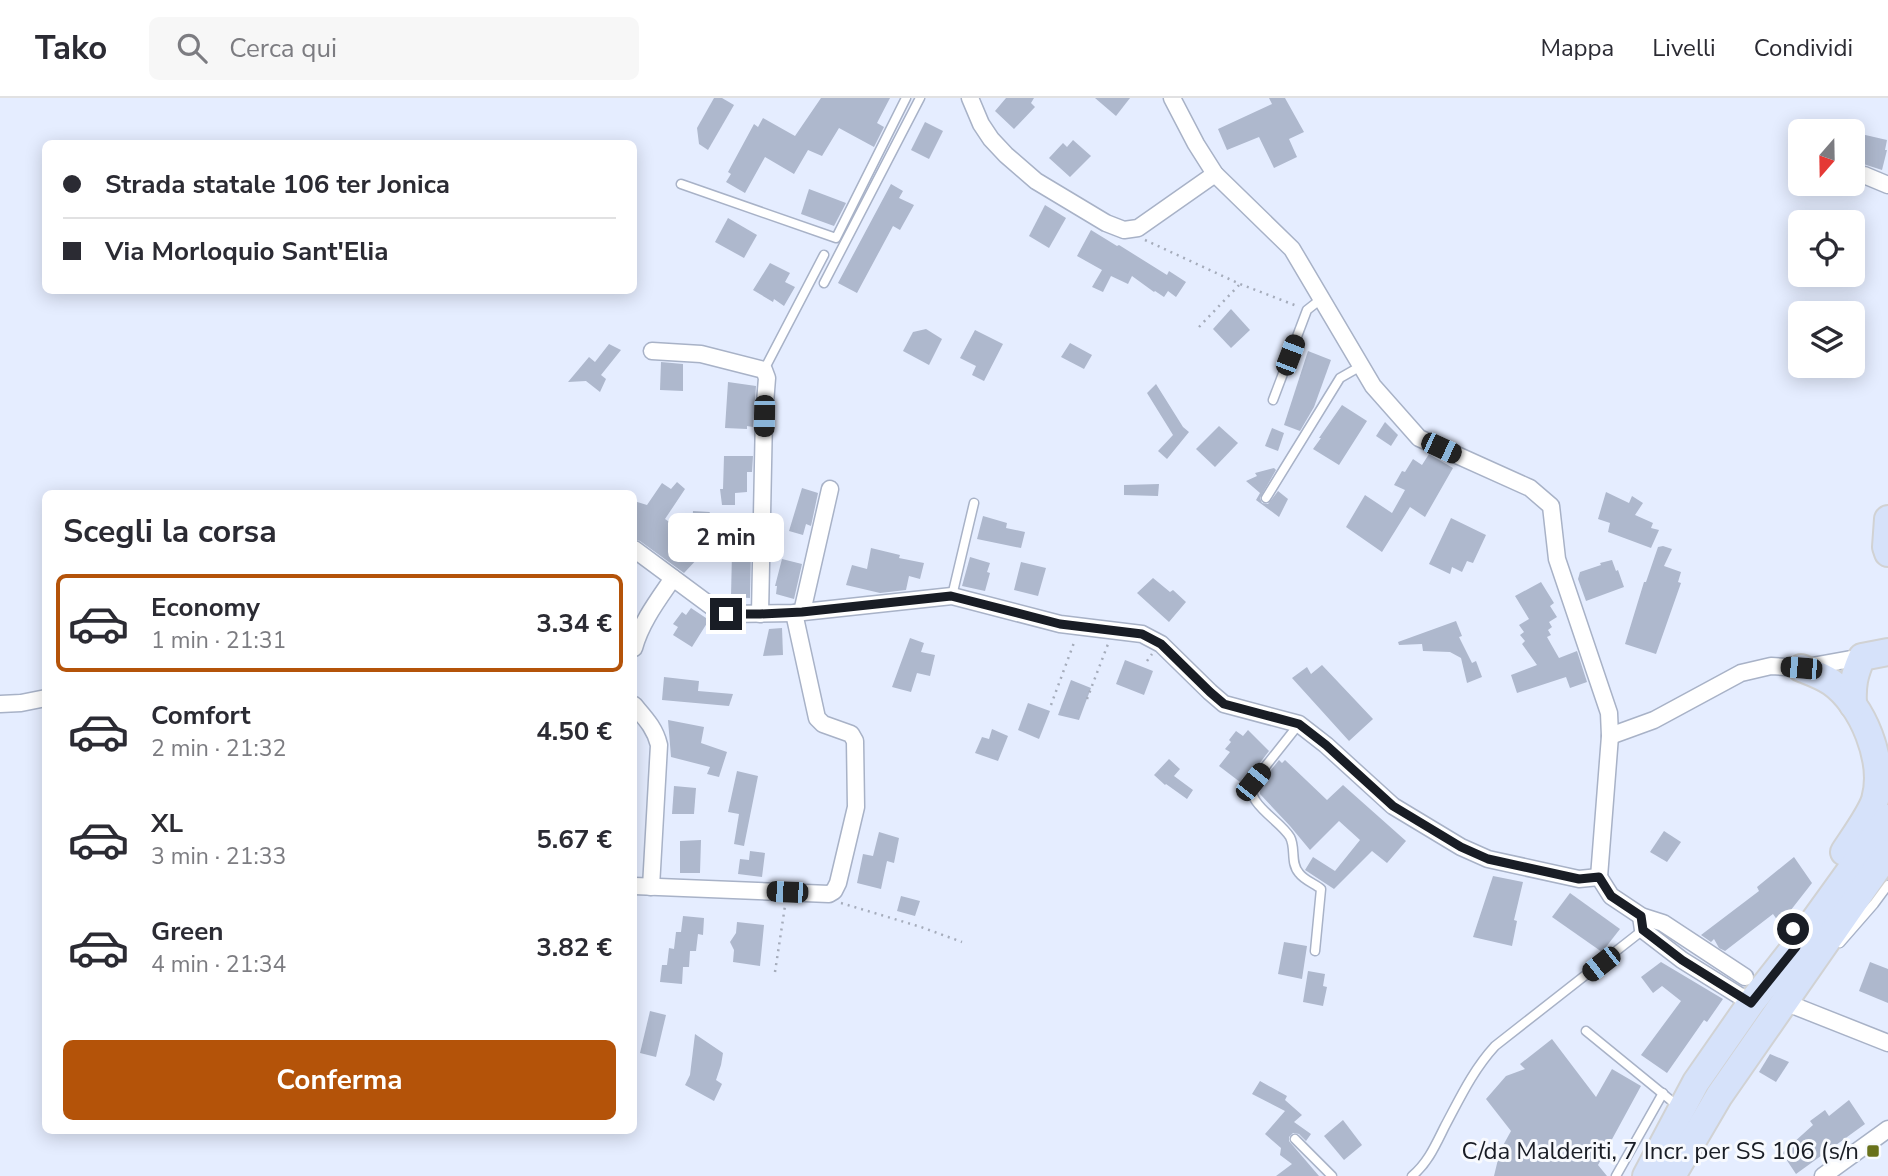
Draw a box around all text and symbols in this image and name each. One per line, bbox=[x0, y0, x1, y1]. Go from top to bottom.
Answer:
search box bbox=[149, 17, 639, 80]
text: Tako bbox=[35, 26, 107, 71]
icon: search bbox=[173, 29, 211, 67]
text: Cerca qui bbox=[229, 31, 337, 66]
text: Mappa bbox=[1540, 32, 1614, 64]
text: Livelli bbox=[1652, 32, 1716, 64]
text: Condividi bbox=[1754, 32, 1853, 64]
north arrow bbox=[1788, 119, 1866, 196]
map controls bbox=[1788, 119, 1865, 378]
text: Strada statale 106 ter Jonica bbox=[105, 167, 450, 202]
button: locate bbox=[1788, 210, 1865, 287]
text: Via Morloquio Sant'Elia bbox=[105, 234, 388, 269]
button: layers bbox=[1788, 301, 1865, 378]
car bbox=[1273, 332, 1308, 378]
car bbox=[754, 395, 775, 437]
car bbox=[1418, 430, 1465, 466]
text: Scegli la corsa bbox=[63, 510, 277, 553]
callout: 2 min bbox=[668, 512, 784, 561]
text: 2 min bbox=[696, 522, 756, 553]
text: Economy bbox=[151, 590, 260, 625]
icon: car bbox=[67, 592, 130, 655]
route end bbox=[710, 598, 742, 630]
text: 3.34 € bbox=[536, 606, 612, 641]
text: 1 min · 21:31 bbox=[151, 625, 286, 656]
car bbox=[1780, 656, 1823, 680]
text: Comfort bbox=[151, 698, 251, 733]
icon: car bbox=[67, 700, 130, 763]
text: 4.50 € bbox=[536, 714, 612, 749]
text: 2 min · 21:32 bbox=[151, 733, 286, 764]
car bbox=[1232, 759, 1275, 805]
text: XL bbox=[151, 806, 183, 841]
icon: car bbox=[67, 808, 130, 871]
text: 5.67 € bbox=[536, 822, 612, 857]
text: 3 min · 21:33 bbox=[151, 841, 286, 872]
car bbox=[766, 881, 809, 903]
route start bbox=[1777, 913, 1809, 945]
text: Green bbox=[151, 914, 224, 949]
icon: car bbox=[67, 916, 130, 979]
text: 3.82 € bbox=[536, 930, 612, 965]
car bbox=[1578, 943, 1625, 985]
text: 4 min · 21:34 bbox=[151, 949, 286, 980]
button: Conferma bbox=[63, 1040, 616, 1120]
place label: C/da Malderiti, 7 Incr. per SS 106 (s/n bbox=[1462, 1135, 1859, 1167]
marker: C/da Malderiti, 7 Incr. per SS 106 (s/n bbox=[1865, 1143, 1881, 1159]

